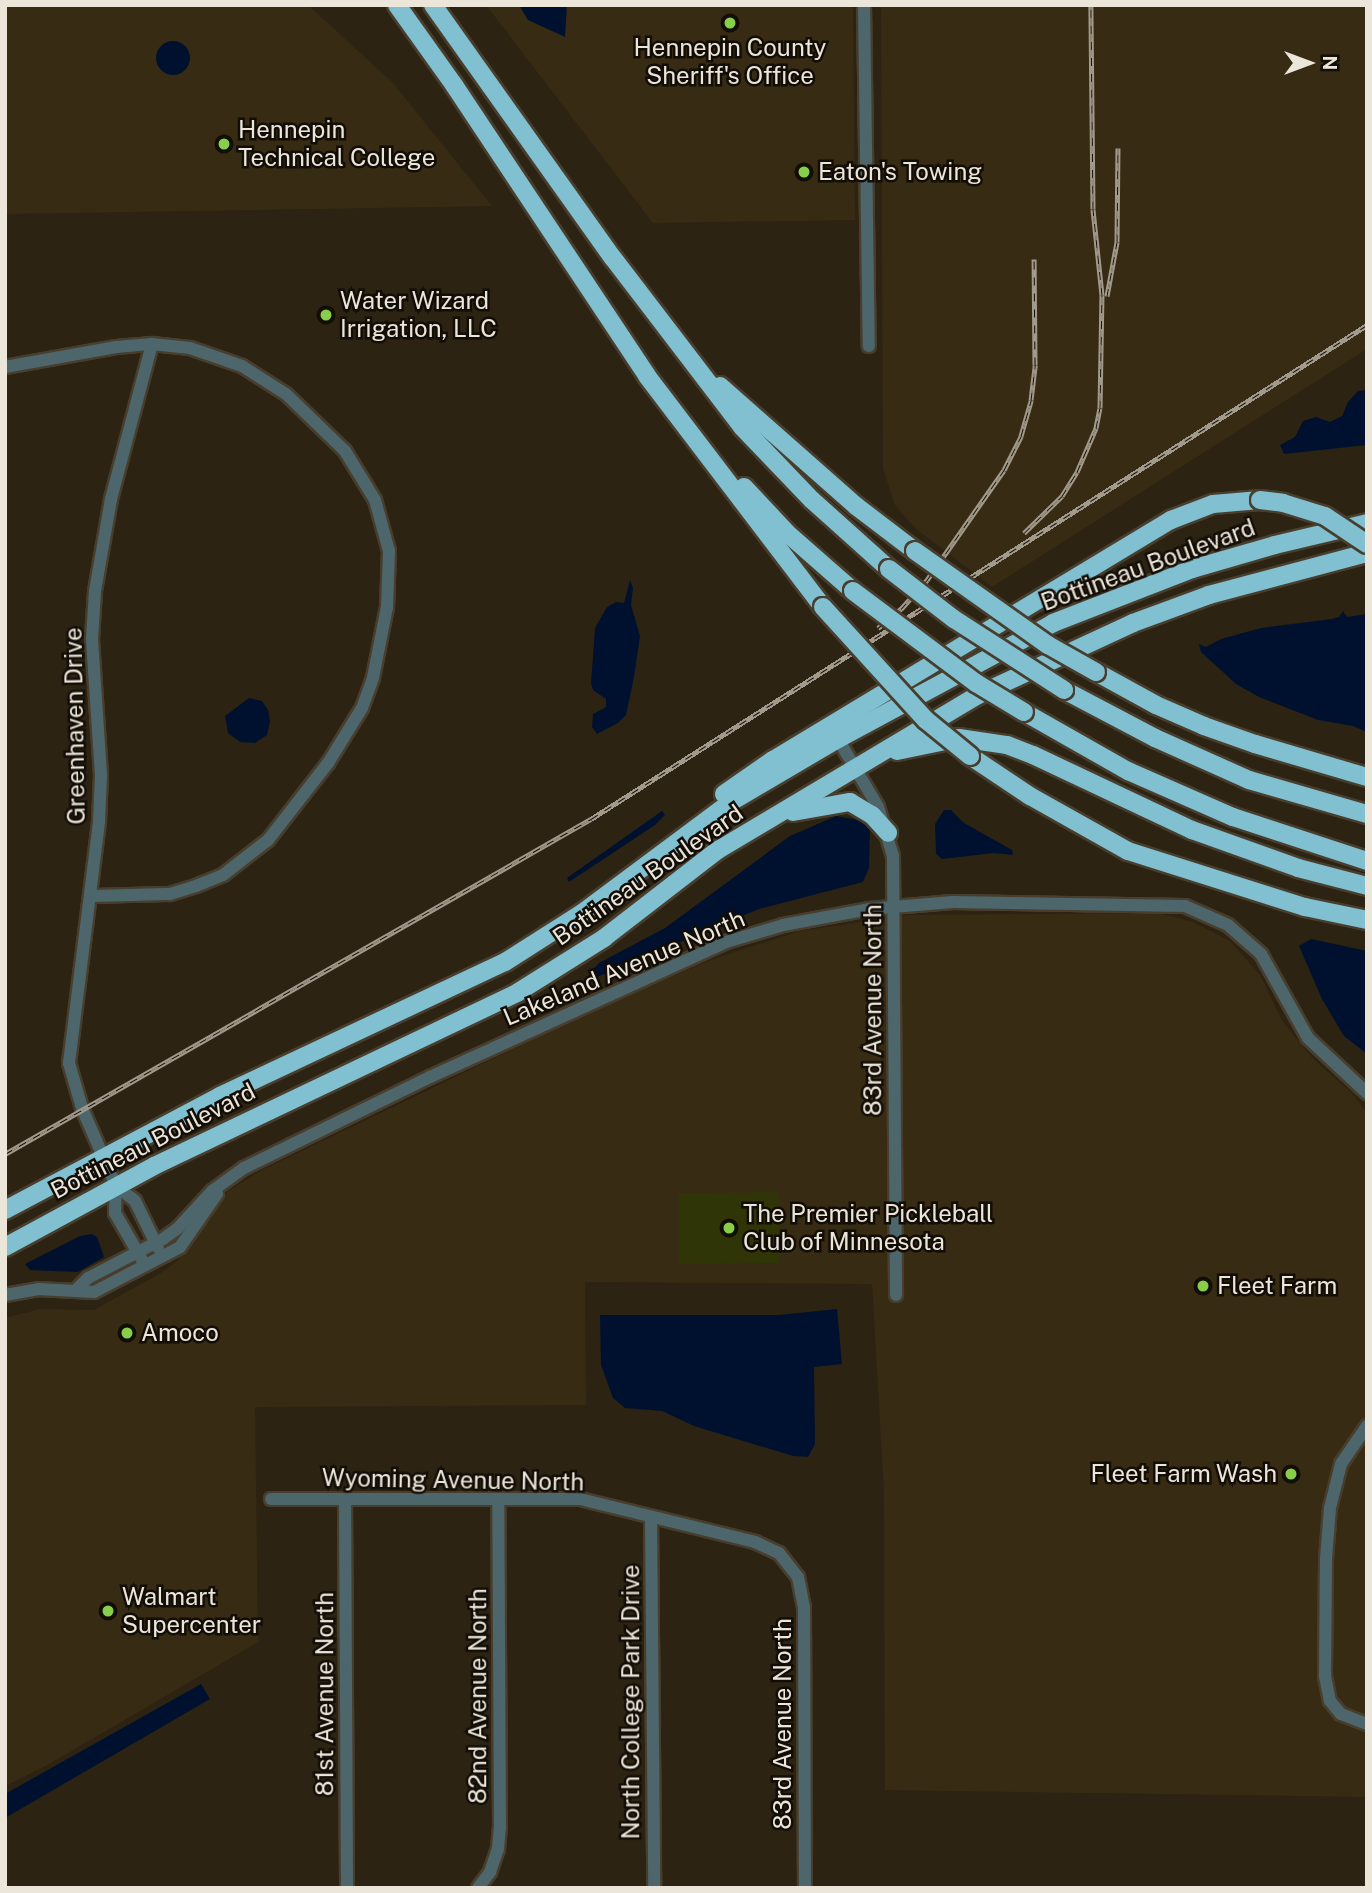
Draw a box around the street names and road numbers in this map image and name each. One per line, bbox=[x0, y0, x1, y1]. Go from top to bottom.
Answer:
street label: Bottineau Boulevard bbox=[1037, 513, 1259, 617]
street label: Greenhaven Drive bbox=[59, 627, 91, 825]
street label: Bottineau Boulevard bbox=[547, 799, 749, 951]
street label: Lakeland Avenue North bbox=[499, 904, 749, 1032]
street label: 83rd Avenue North bbox=[859, 904, 887, 1116]
street label: Bottineau Boulevard bbox=[46, 1077, 260, 1205]
street label: Wyoming Avenue North bbox=[322, 1463, 584, 1497]
street label: North College Park Drive bbox=[617, 1564, 645, 1840]
street label: 82nd Avenue North bbox=[464, 1588, 492, 1804]
street label: 81st Avenue North bbox=[311, 1592, 339, 1796]
street label: 83rd Avenue North bbox=[769, 1618, 797, 1830]

